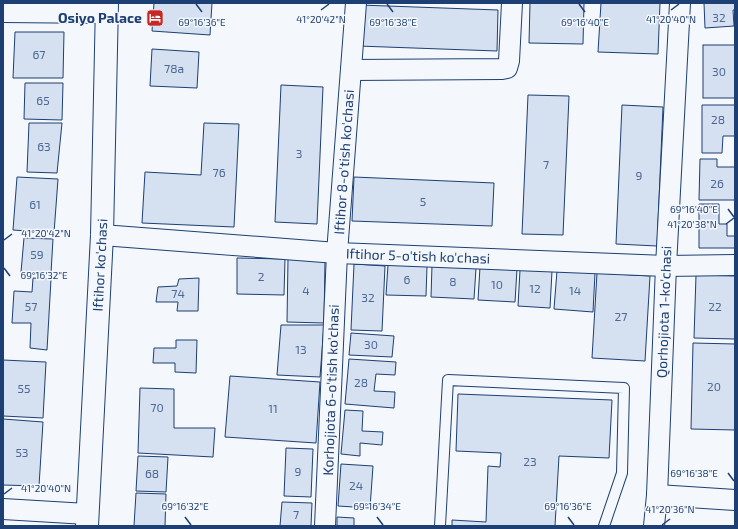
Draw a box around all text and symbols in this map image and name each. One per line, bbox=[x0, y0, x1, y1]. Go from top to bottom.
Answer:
hotel icon: Osiyo Palace bbox=[145, 8, 165, 28]
place label: Osiyo Palace bbox=[58, 9, 142, 26]
house number: 32 bbox=[712, 10, 726, 24]
text: 41°20'42"N bbox=[296, 13, 346, 25]
text: 41°20'40"N bbox=[646, 13, 696, 25]
text: 69°16'36"E bbox=[178, 16, 226, 28]
text: 69°16'38"E bbox=[369, 16, 417, 28]
text: 69°16'40"E bbox=[561, 16, 609, 28]
house number: 67 bbox=[32, 47, 46, 61]
house number: 78a bbox=[164, 61, 184, 75]
house number: 30 bbox=[712, 64, 726, 78]
street label: Iftihor 8-o'tish ko'chasi bbox=[330, 89, 357, 235]
house number: 65 bbox=[36, 93, 50, 107]
house number: 28 bbox=[711, 112, 725, 126]
house number: 63 bbox=[37, 139, 51, 153]
house number: 3 bbox=[296, 146, 302, 160]
house number: 7 bbox=[543, 157, 549, 171]
house number: 76 bbox=[212, 165, 226, 179]
house number: 9 bbox=[636, 168, 643, 182]
house number: 26 bbox=[710, 176, 724, 190]
house number: 5 bbox=[420, 194, 426, 208]
house number: 61 bbox=[29, 197, 41, 211]
text: 69°16'40"E bbox=[670, 203, 718, 215]
street label: Iftihor ko'chasi bbox=[89, 218, 110, 312]
text: 41°20'38"N bbox=[667, 218, 717, 230]
text: 41°20'42"N bbox=[21, 227, 71, 239]
street label: Iftihor 5-o'tish ko'chasi bbox=[346, 244, 490, 267]
street label: Qorhojiota 1-ko'chasi bbox=[653, 245, 674, 378]
house number: 59 bbox=[30, 247, 44, 261]
text: 69°16'32"E bbox=[20, 269, 68, 281]
house number: 2 bbox=[258, 269, 265, 283]
house number: 6 bbox=[404, 272, 411, 286]
house number: 8 bbox=[449, 274, 457, 288]
house number: 10 bbox=[491, 277, 503, 291]
house number: 12 bbox=[529, 281, 541, 295]
house number: 4 bbox=[302, 283, 310, 297]
house number: 14 bbox=[569, 283, 581, 297]
house number: 74 bbox=[171, 286, 185, 300]
house number: 32 bbox=[361, 290, 375, 304]
house number: 57 bbox=[25, 299, 37, 313]
house number: 22 bbox=[708, 299, 722, 313]
street label: Korhojiota 6-o'tish ko'chasi bbox=[319, 304, 342, 476]
house number: 27 bbox=[615, 309, 627, 323]
house number: 30 bbox=[364, 337, 378, 351]
house number: 13 bbox=[295, 342, 307, 356]
house number: 28 bbox=[354, 375, 368, 389]
house number: 20 bbox=[707, 379, 721, 393]
house number: 55 bbox=[18, 381, 30, 395]
house number: 70 bbox=[150, 400, 164, 414]
house number: 11 bbox=[268, 401, 278, 415]
house number: 53 bbox=[15, 445, 29, 459]
house number: 23 bbox=[523, 454, 537, 468]
house number: 9 bbox=[295, 464, 302, 478]
house number: 68 bbox=[145, 466, 159, 480]
text: 69°16'38"E bbox=[670, 467, 718, 479]
house number: 24 bbox=[349, 478, 363, 492]
text: 41°20'40"N bbox=[21, 482, 71, 494]
text: 69°16'32"E bbox=[161, 500, 209, 512]
text: 69°16'34"E bbox=[353, 500, 401, 512]
text: 69°16'36"E bbox=[544, 500, 592, 512]
text: 41°20'36"N bbox=[645, 503, 695, 515]
house number: 7 bbox=[293, 507, 299, 521]

